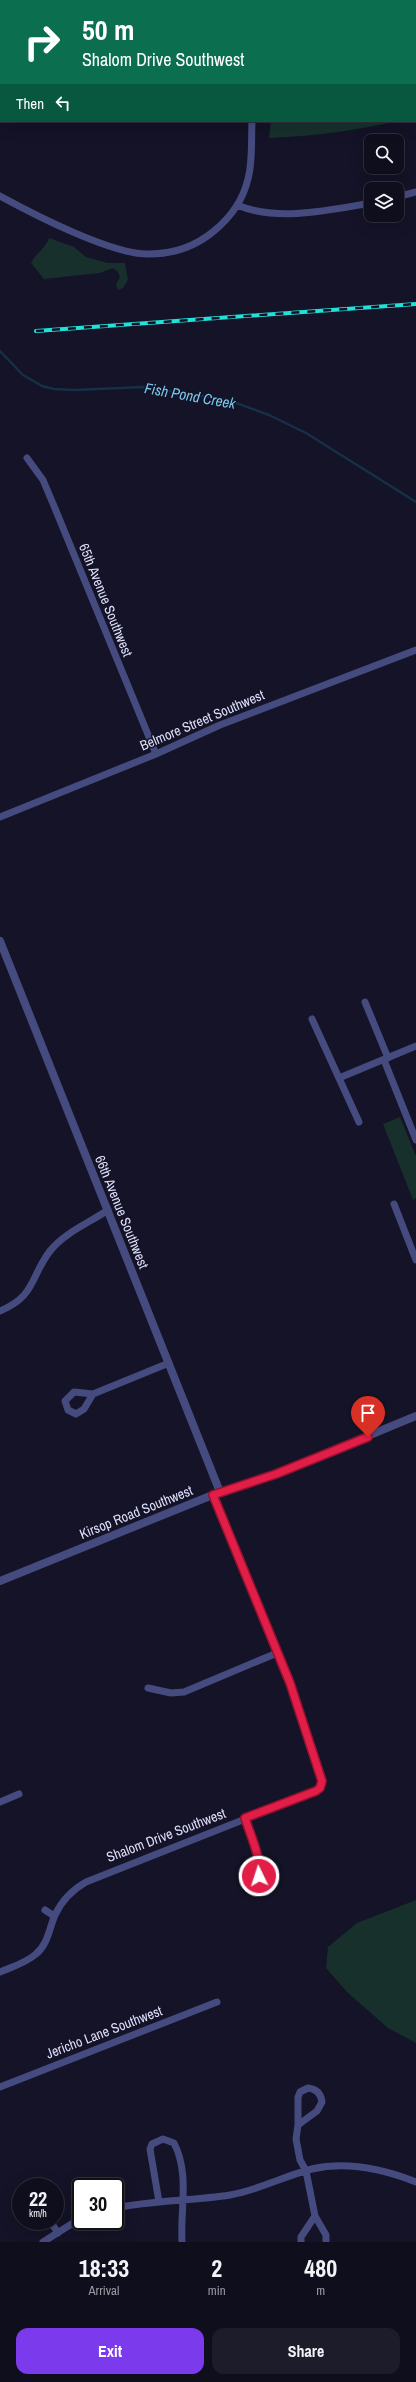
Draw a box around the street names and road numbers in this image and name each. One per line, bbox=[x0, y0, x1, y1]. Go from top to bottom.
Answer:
street label: 65th Avenue Southwest bbox=[75, 541, 137, 659]
street label: Belmore Street Southwest bbox=[137, 686, 267, 754]
street label: 66th Avenue Southwest bbox=[91, 1153, 153, 1271]
street label: Kirsop Road Southwest bbox=[77, 1481, 195, 1543]
street label: Shalom Drive Southwest bbox=[104, 1804, 228, 1866]
street label: Jericho Lane Southwest bbox=[43, 2002, 165, 2062]

